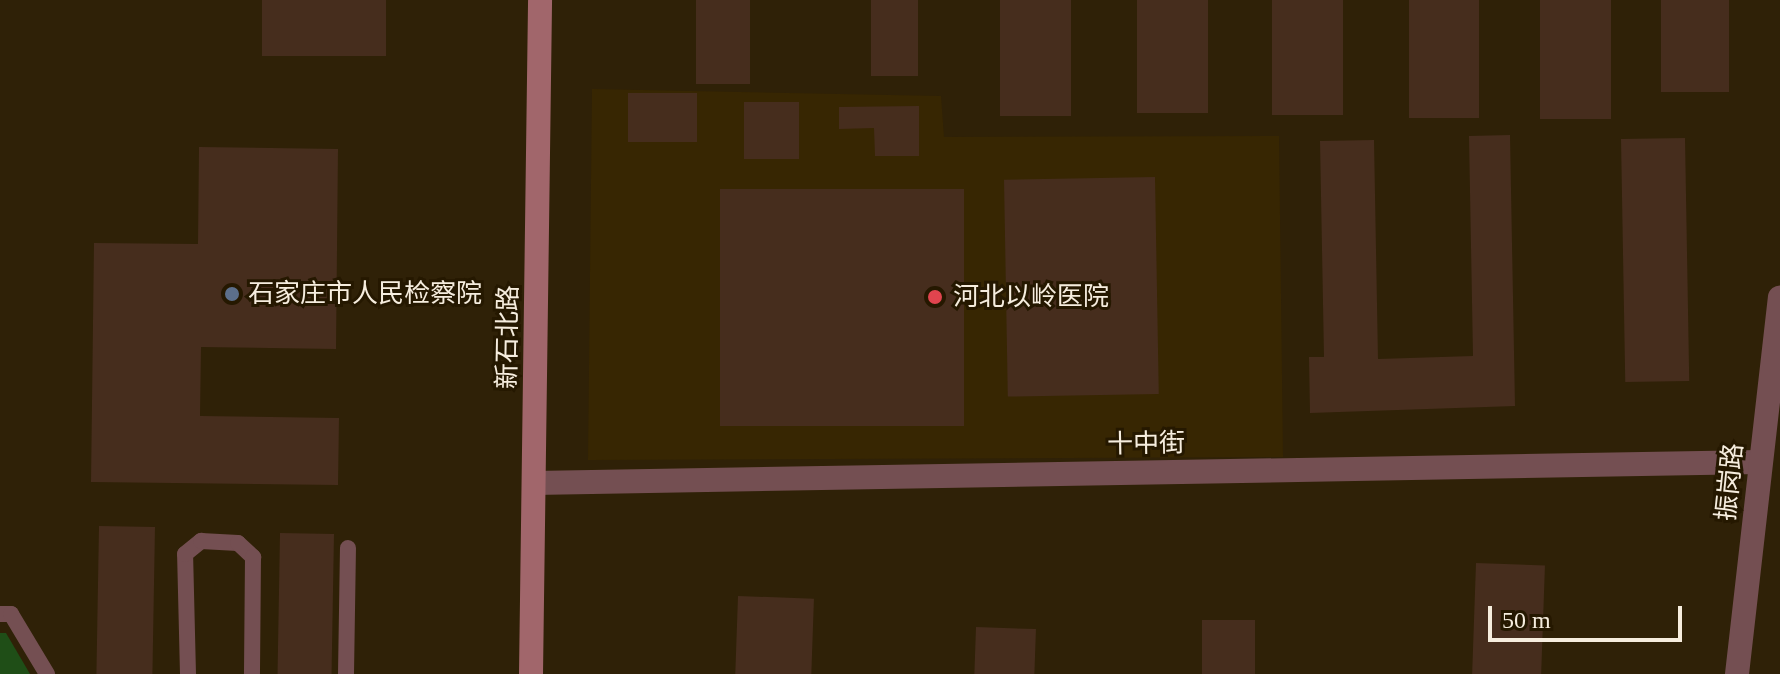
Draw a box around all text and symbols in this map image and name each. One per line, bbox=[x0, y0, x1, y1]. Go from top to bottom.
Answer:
place label: 石家庄市人民检察院 bbox=[248, 278, 482, 310]
place label: 河北以岭医院 bbox=[953, 281, 1109, 313]
marker: 石家庄市人民检察院 bbox=[223, 285, 241, 303]
street label: 新石北路 bbox=[491, 285, 525, 389]
marker: 河北以岭医院 bbox=[924, 286, 946, 308]
street label: 十中街 bbox=[1107, 428, 1185, 460]
street label: 振岗路 bbox=[1710, 442, 1750, 522]
scale bar bbox=[1492, 590, 1686, 640]
text: 50 m bbox=[1502, 607, 1551, 633]

